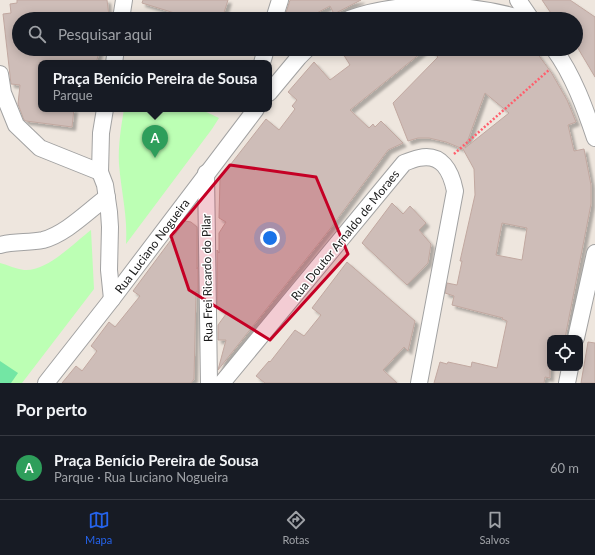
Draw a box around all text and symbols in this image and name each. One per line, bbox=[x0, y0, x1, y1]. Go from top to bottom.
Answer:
search box bbox=[12, 12, 583, 56]
icon: search bbox=[26, 23, 48, 45]
text: Pesquisar aqui bbox=[58, 25, 152, 43]
popup bbox=[38, 60, 272, 112]
text: Praça Benício Pereira de Sousa bbox=[53, 69, 257, 87]
text: Parque bbox=[53, 87, 93, 103]
pin: A bbox=[142, 125, 168, 158]
street label: Rua Doutor Arnaldo de Moraes bbox=[288, 167, 402, 303]
street label: Rua Luciano Nogueira bbox=[111, 196, 193, 296]
street label: Rua Frei Ricardo do Pilar bbox=[198, 213, 216, 342]
your location bbox=[260, 228, 280, 248]
map controls bbox=[547, 335, 583, 371]
button: locate bbox=[547, 335, 583, 371]
text: Por perto bbox=[16, 399, 87, 420]
text: Praça Benício Pereira de Sousa bbox=[54, 451, 259, 469]
text: A bbox=[24, 460, 34, 476]
text: 60 m bbox=[550, 460, 579, 476]
text: Parque · Rua Luciano Nogueira bbox=[54, 469, 228, 485]
tab: Mapa bbox=[85, 509, 112, 546]
tab: Rotas bbox=[282, 509, 309, 546]
tab: Salvos bbox=[479, 509, 510, 546]

